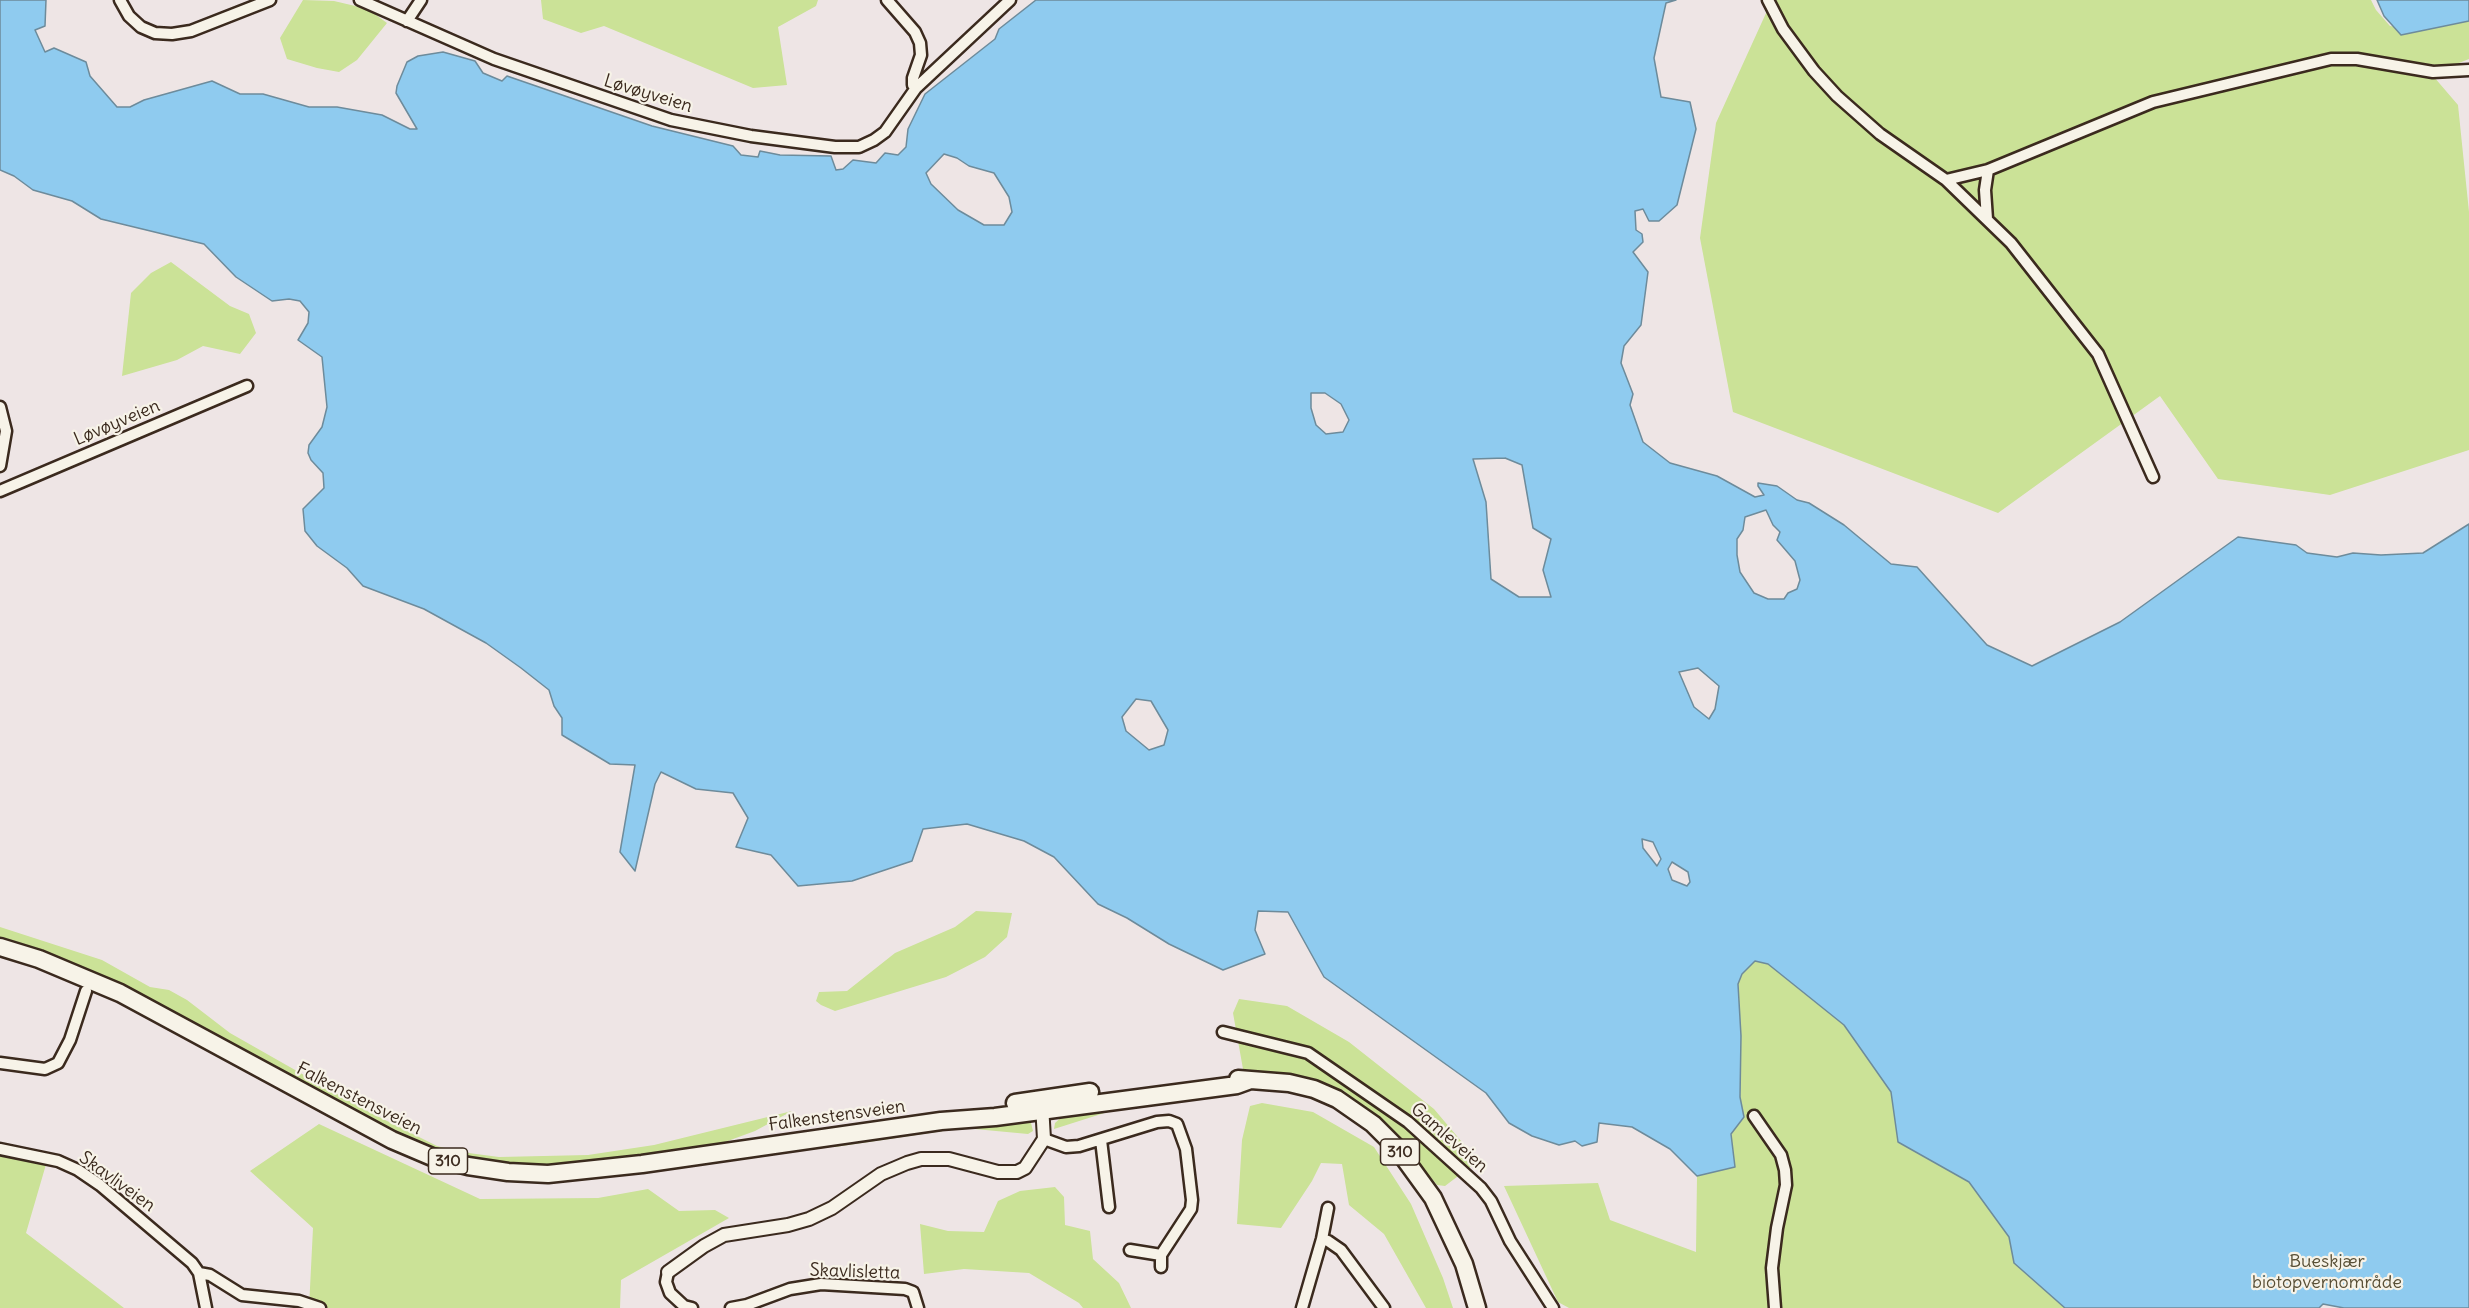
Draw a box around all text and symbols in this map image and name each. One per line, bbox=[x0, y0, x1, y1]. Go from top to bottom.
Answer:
street label: Løvøyveien bbox=[601, 70, 695, 118]
street label: Løvøyveien bbox=[71, 395, 163, 451]
street label: Falkenstensveien bbox=[293, 1058, 425, 1140]
street label: Falkenstensveien bbox=[767, 1096, 907, 1136]
street label: Gamleveien bbox=[1406, 1099, 1492, 1177]
road number: 310 bbox=[1380, 1139, 1420, 1165]
street label: Skavliveien bbox=[75, 1147, 159, 1217]
road number: 310 bbox=[428, 1148, 468, 1174]
park label: Bueskjær biotopvernområde bbox=[2252, 1251, 2402, 1294]
street label: Skavlisletta bbox=[809, 1260, 901, 1284]

